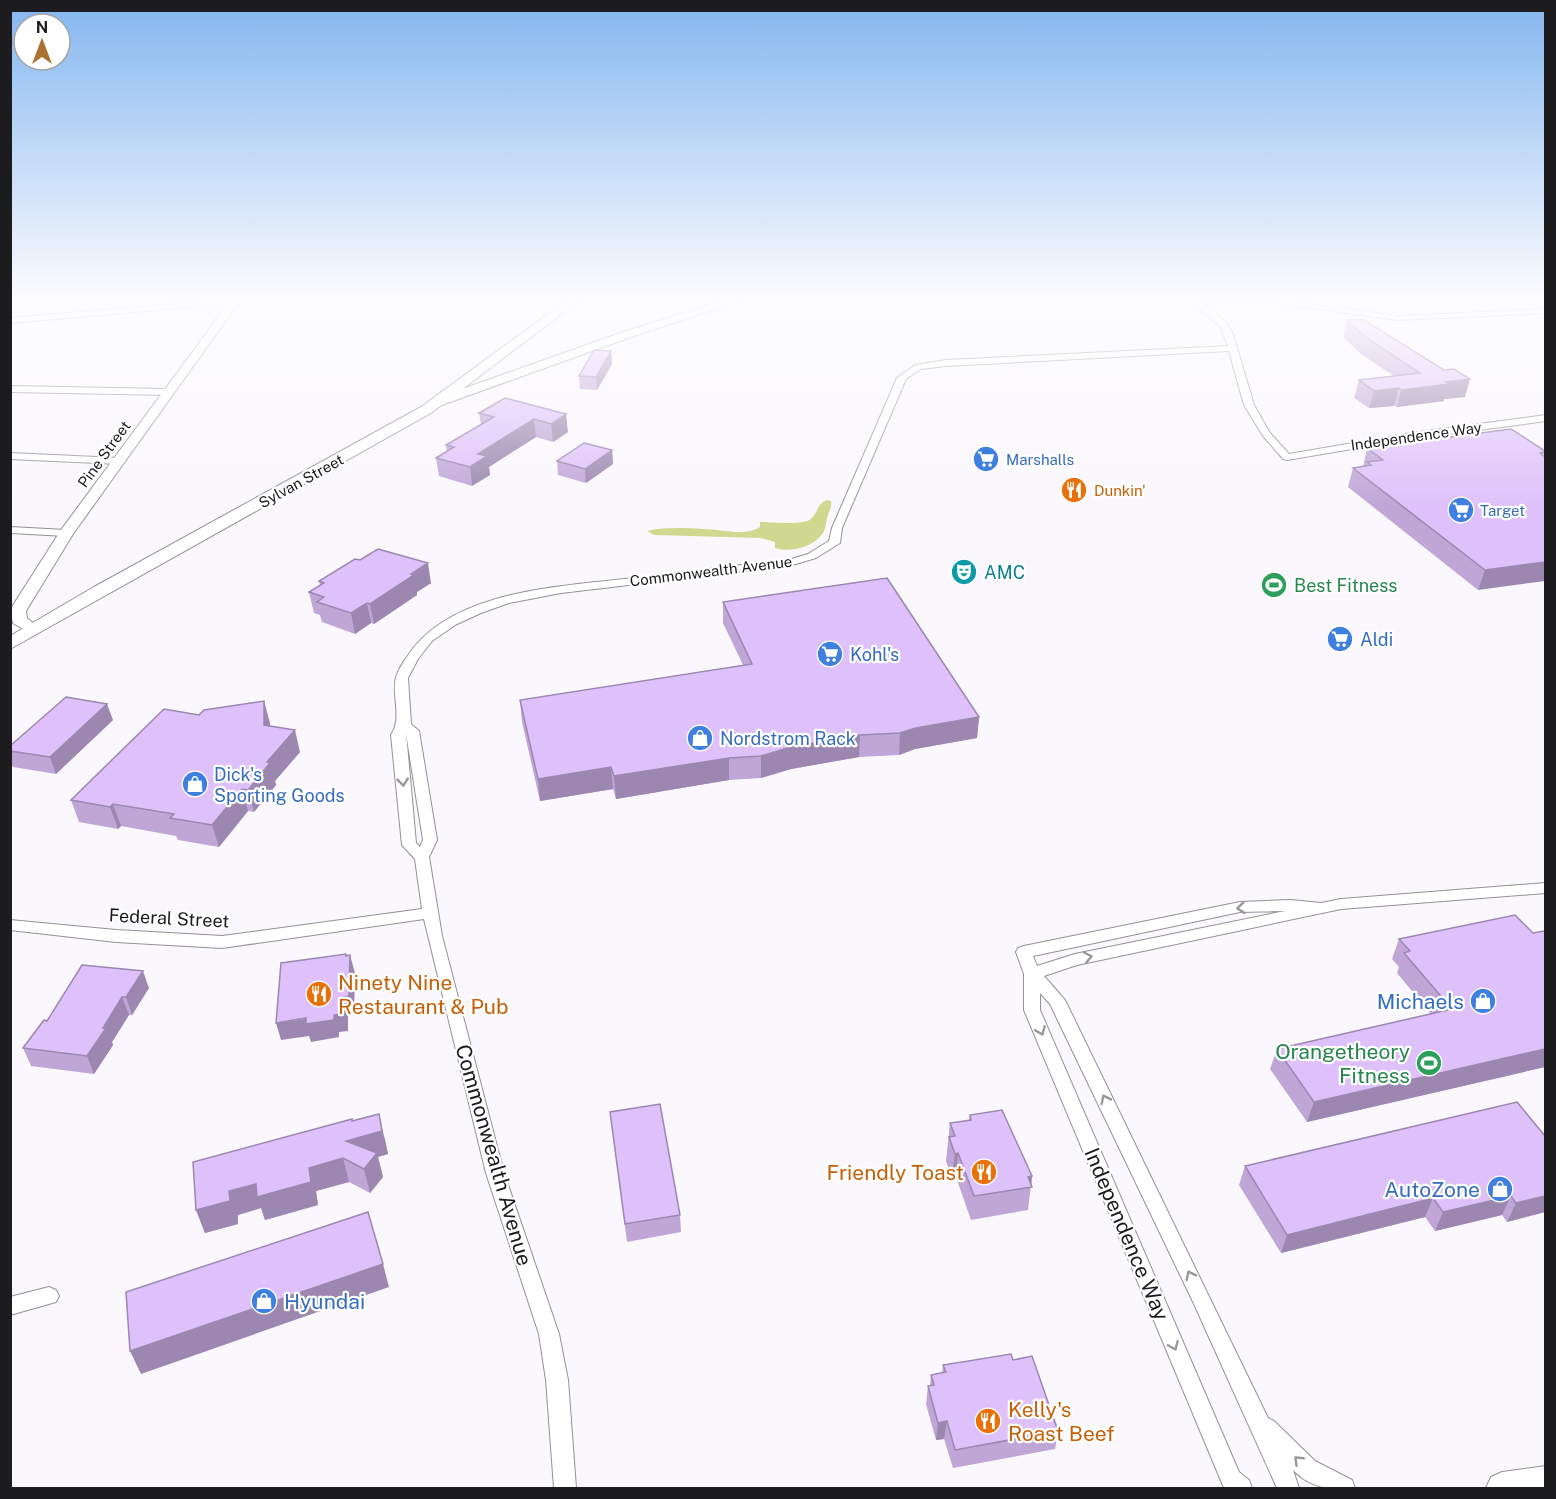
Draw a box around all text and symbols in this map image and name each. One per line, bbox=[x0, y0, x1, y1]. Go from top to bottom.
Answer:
north arrow bbox=[12, 12, 72, 72]
text: N bbox=[36, 18, 48, 37]
street label: Pine Street bbox=[74, 417, 134, 490]
street label: Independence Way bbox=[1349, 418, 1483, 454]
supermarket icon: Marshalls bbox=[971, 444, 1001, 474]
street label: Sylvan Street bbox=[256, 451, 346, 511]
place label: Marshalls bbox=[1006, 451, 1074, 468]
restaurant icon: Dunkin' bbox=[1059, 475, 1089, 505]
place label: Dunkin' bbox=[1094, 482, 1146, 499]
supermarket icon: Target bbox=[1446, 495, 1476, 525]
place label: Target bbox=[1480, 502, 1525, 519]
street label: Commonwealth Avenue bbox=[629, 553, 793, 589]
theatre icon: AMC bbox=[949, 557, 979, 587]
place label: AMC bbox=[984, 562, 1025, 583]
sports icon: Best Fitness bbox=[1259, 570, 1289, 600]
place label: Best Fitness bbox=[1294, 575, 1397, 596]
supermarket icon: Aldi bbox=[1325, 624, 1355, 654]
place label: Aldi bbox=[1360, 629, 1393, 650]
supermarket icon: Kohl's bbox=[815, 639, 845, 669]
place label: Kohl's bbox=[850, 644, 899, 665]
shop icon: Nordstrom Rack bbox=[685, 723, 715, 753]
place label: Nordstrom Rack bbox=[720, 728, 856, 749]
place label: Dick's Sporting Goods bbox=[214, 764, 345, 806]
shop icon: Dick's Sporting Goods bbox=[180, 769, 210, 799]
one-way arrow bbox=[396, 777, 408, 786]
one-way arrow bbox=[1237, 901, 1246, 914]
street label: Federal Street bbox=[108, 904, 230, 932]
one-way arrow bbox=[1082, 952, 1092, 965]
place label: Ninety Nine Restaurant & Pub bbox=[338, 970, 509, 1019]
restaurant icon: Ninety Nine Restaurant & Pub bbox=[304, 979, 334, 1009]
shop icon: Michaels bbox=[1468, 986, 1498, 1016]
place label: Michaels bbox=[1377, 989, 1464, 1014]
one-way arrow bbox=[1034, 1024, 1046, 1035]
place label: Orangetheory Fitness bbox=[1275, 1039, 1410, 1088]
street label: Commonwealth Avenue bbox=[450, 1042, 538, 1268]
sports icon: Orangetheory Fitness bbox=[1414, 1048, 1444, 1078]
one-way arrow bbox=[1100, 1095, 1112, 1106]
street label: Independence Way bbox=[1079, 1144, 1175, 1324]
restaurant icon: Friendly Toast bbox=[969, 1157, 999, 1187]
place label: Friendly Toast bbox=[826, 1160, 964, 1185]
shop icon: AutoZone bbox=[1485, 1174, 1515, 1204]
place label: AutoZone bbox=[1384, 1177, 1480, 1202]
one-way arrow bbox=[1186, 1270, 1198, 1281]
shop icon: Hyundai bbox=[249, 1286, 279, 1316]
place label: Hyundai bbox=[284, 1289, 365, 1314]
one-way arrow bbox=[1167, 1339, 1179, 1350]
place label: Kelly's Roast Beef bbox=[1008, 1397, 1115, 1446]
restaurant icon: Kelly's Roast Beef bbox=[973, 1406, 1003, 1436]
one-way arrow bbox=[1295, 1457, 1306, 1468]

